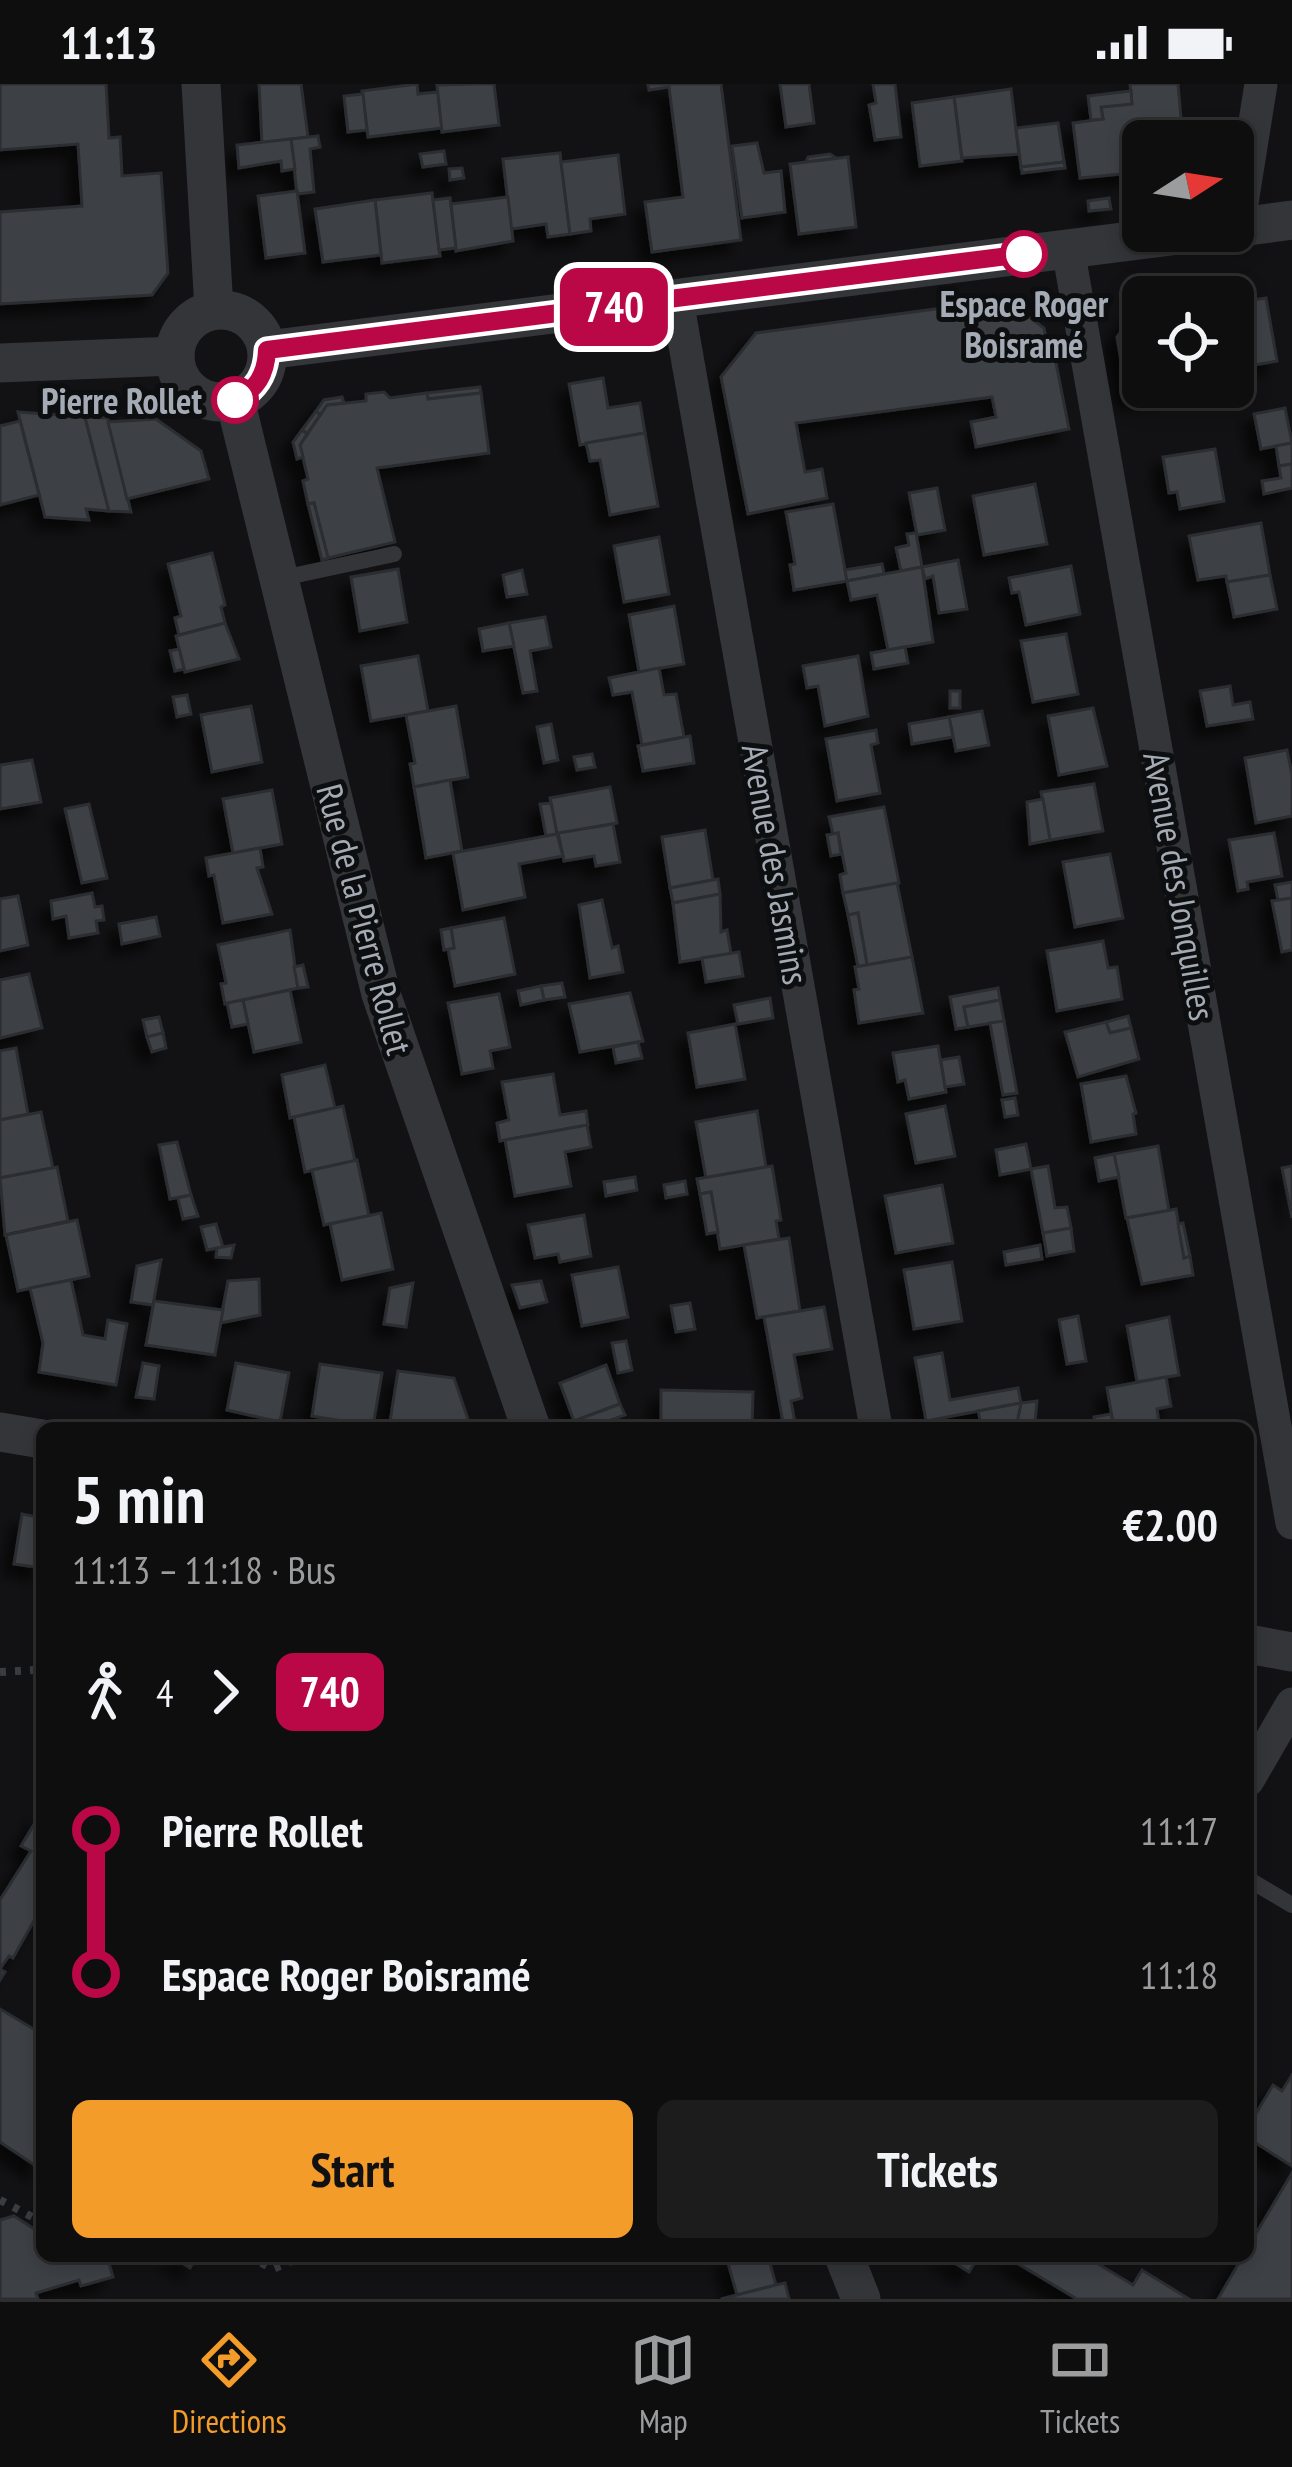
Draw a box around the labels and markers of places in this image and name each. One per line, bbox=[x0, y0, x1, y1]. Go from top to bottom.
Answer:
marker: Espace Roger Boisramé bbox=[1002, 232, 1046, 276]
place label: Espace Roger Boisramé bbox=[940, 280, 1109, 368]
place label: Pierre Rollet bbox=[41, 377, 203, 424]
marker: Pierre Rollet bbox=[213, 378, 257, 422]

